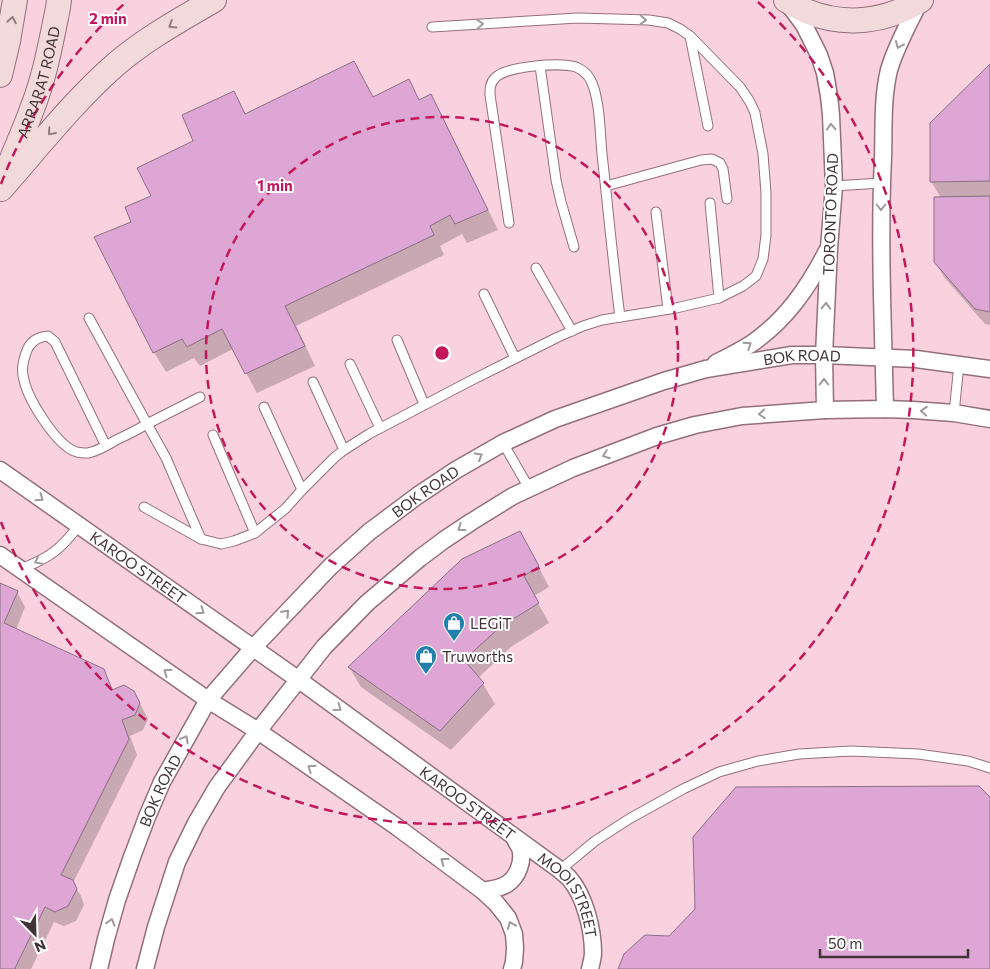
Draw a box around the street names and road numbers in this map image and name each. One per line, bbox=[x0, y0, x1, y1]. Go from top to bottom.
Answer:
street label: ARRARAT ROAD bbox=[13, 25, 63, 140]
street label: TORONTO ROAD bbox=[819, 153, 841, 275]
street label: BOK ROAD bbox=[762, 346, 841, 369]
street label: BOK ROAD bbox=[388, 462, 462, 521]
street label: KAROO STREET bbox=[87, 527, 190, 607]
street label: BOK ROAD bbox=[135, 751, 185, 829]
street label: KAROO STREET bbox=[417, 762, 519, 844]
street label: MOOI STREET bbox=[535, 848, 601, 939]

